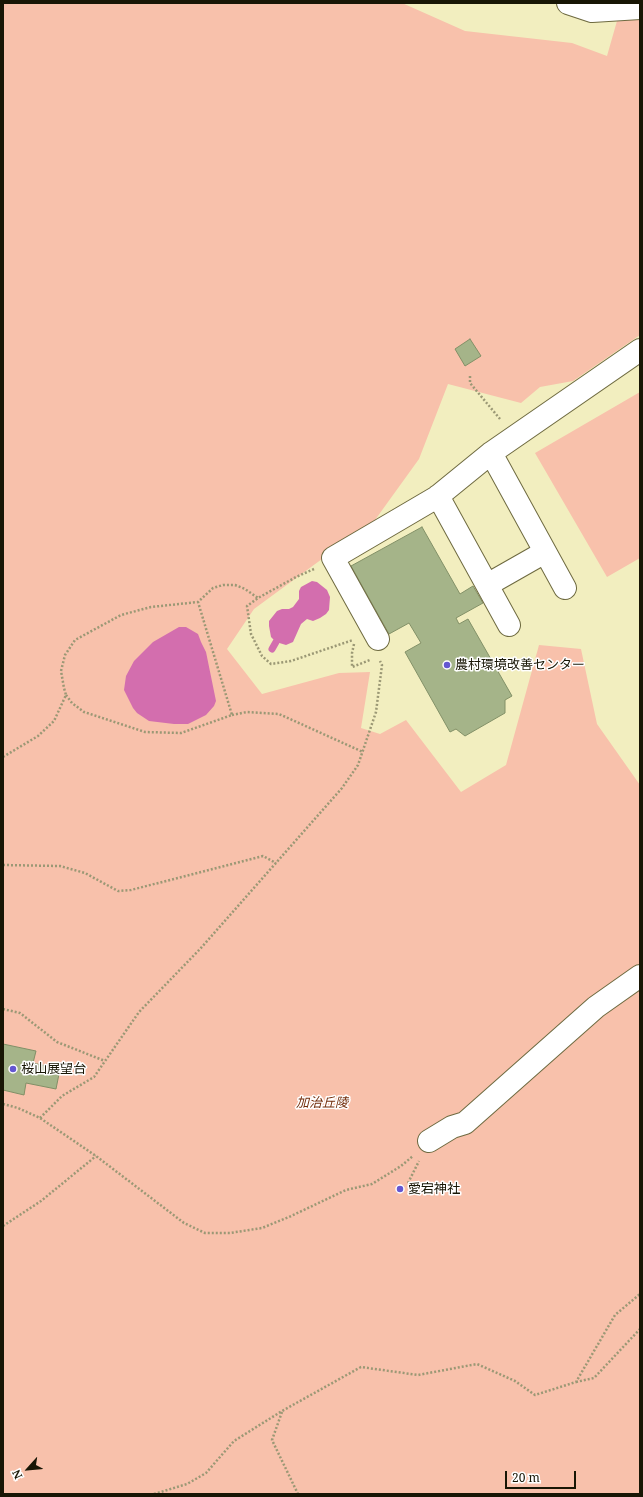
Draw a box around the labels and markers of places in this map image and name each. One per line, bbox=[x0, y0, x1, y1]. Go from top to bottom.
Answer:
place label: 農村環境改善センター bbox=[455, 657, 585, 673]
marker: 農村環境改善センター bbox=[442, 660, 452, 670]
place label: 桜山展望台 bbox=[21, 1061, 86, 1077]
marker: 桜山展望台 bbox=[8, 1064, 18, 1074]
place label: 愛宕神社 bbox=[408, 1181, 460, 1197]
marker: 愛宕神社 bbox=[395, 1184, 405, 1194]

